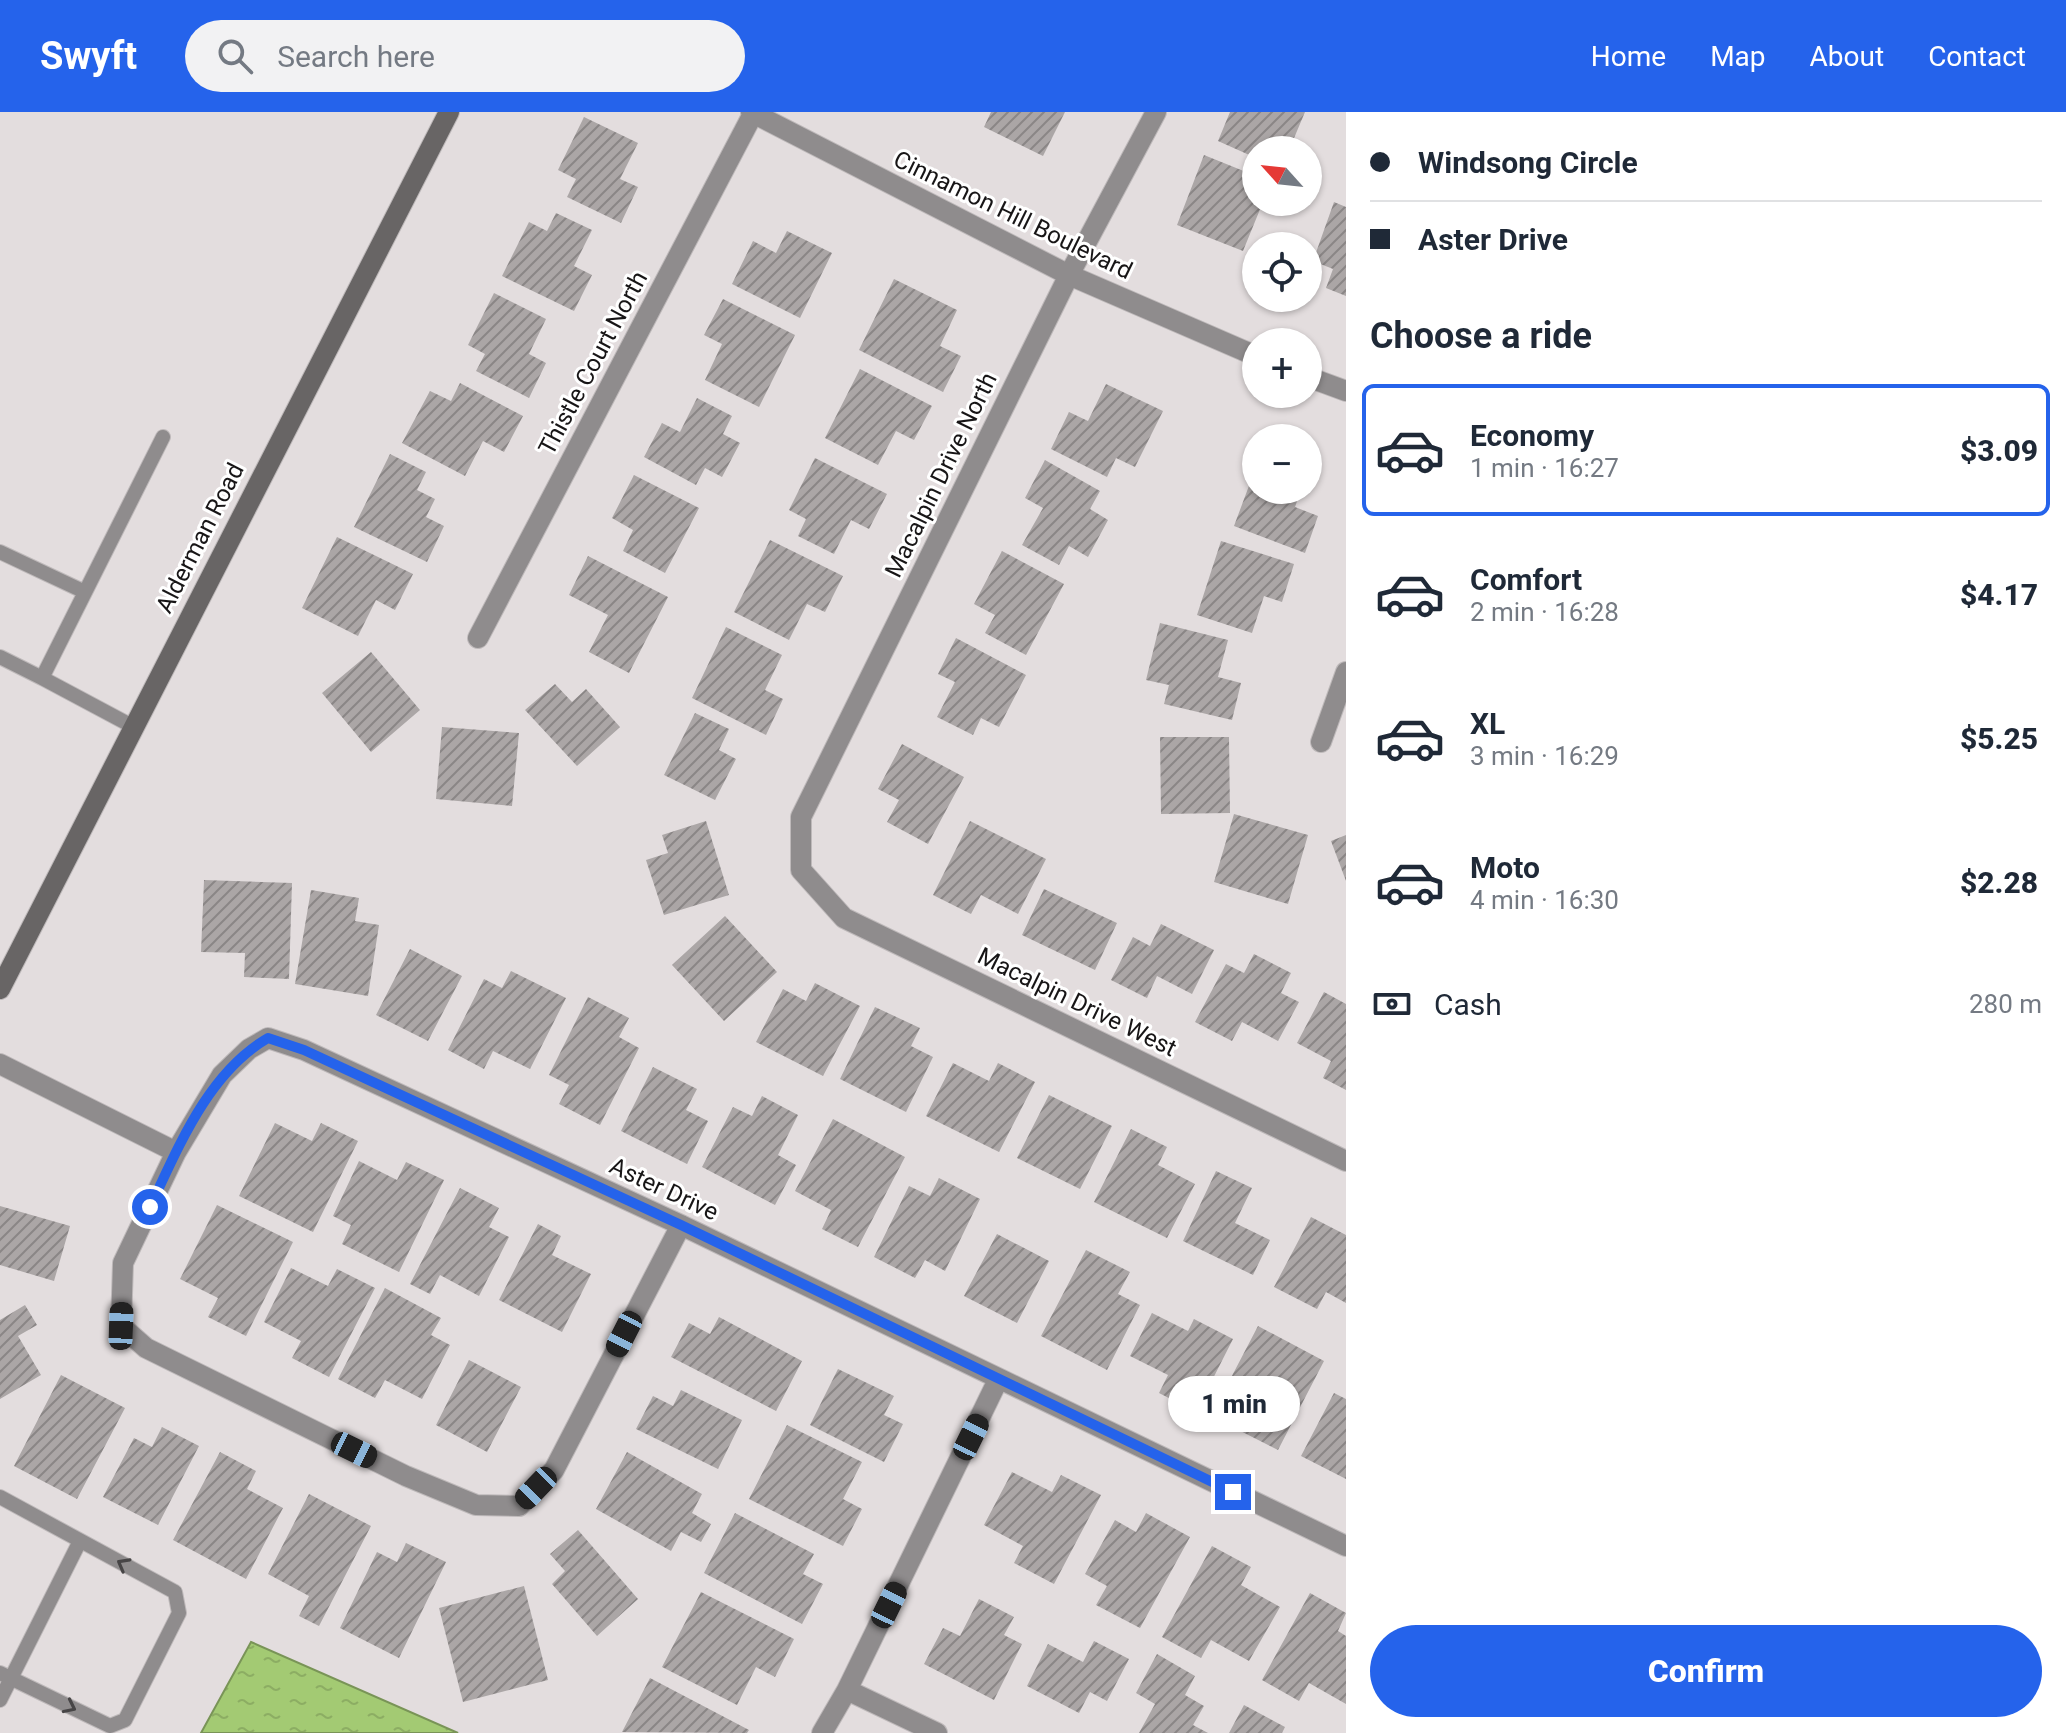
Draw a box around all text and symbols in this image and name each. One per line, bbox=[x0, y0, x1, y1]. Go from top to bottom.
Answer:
search box bbox=[185, 20, 745, 92]
text: Swyft bbox=[40, 34, 137, 78]
icon: search bbox=[213, 34, 257, 78]
text: Search here bbox=[277, 39, 435, 74]
text: Home bbox=[1591, 40, 1666, 73]
text: Map bbox=[1710, 40, 1766, 73]
text: About bbox=[1810, 40, 1884, 73]
text: Contact bbox=[1928, 40, 2026, 73]
north arrow bbox=[1242, 136, 1322, 216]
map controls bbox=[1242, 136, 1322, 504]
street label: Cinnamon Hill Boulevard bbox=[889, 145, 1137, 285]
text: Windsong Circle bbox=[1418, 145, 1638, 180]
text: Aster Drive bbox=[1418, 222, 1568, 257]
button: locate bbox=[1242, 232, 1322, 312]
street label: Thistle Court North bbox=[533, 266, 653, 460]
text: Choose a ride bbox=[1370, 315, 1592, 357]
button: + bbox=[1242, 328, 1322, 408]
street label: Macalpin Drive North bbox=[879, 368, 1003, 582]
icon: car bbox=[1374, 414, 1446, 486]
text: Economy bbox=[1470, 418, 1594, 453]
button: − bbox=[1242, 424, 1322, 504]
text: $3.09 bbox=[1960, 433, 2038, 468]
text: 1 min · 16:27 bbox=[1470, 453, 1619, 483]
street label: Alderman Road bbox=[150, 458, 250, 618]
icon: car bbox=[1374, 558, 1446, 630]
text: Comfort bbox=[1470, 562, 1582, 597]
text: $4.17 bbox=[1960, 577, 2038, 612]
text: 2 min · 16:28 bbox=[1470, 597, 1619, 627]
icon: car bbox=[1374, 702, 1446, 774]
text: XL bbox=[1470, 706, 1505, 741]
text: $5.25 bbox=[1960, 721, 2038, 756]
text: 3 min · 16:29 bbox=[1470, 741, 1619, 771]
icon: car bbox=[1374, 846, 1446, 918]
text: Moto bbox=[1470, 850, 1540, 885]
text: $2.28 bbox=[1960, 865, 2038, 900]
text: 4 min · 16:30 bbox=[1470, 885, 1619, 915]
street label: Macalpin Drive West bbox=[973, 942, 1181, 1062]
icon: cash bbox=[1370, 982, 1414, 1026]
text: Cash bbox=[1434, 987, 1502, 1022]
text: 280 m bbox=[1969, 989, 2042, 1019]
street label: Aster Drive bbox=[605, 1152, 723, 1226]
route start bbox=[132, 1189, 168, 1225]
car bbox=[108, 1302, 134, 1350]
car bbox=[602, 1307, 646, 1361]
callout: 1 min bbox=[1167, 1376, 1299, 1432]
text: 1 min bbox=[1201, 1389, 1267, 1419]
car bbox=[950, 1410, 992, 1464]
car bbox=[327, 1429, 381, 1471]
car bbox=[511, 1462, 561, 1514]
route end bbox=[1215, 1474, 1251, 1510]
one-way arrow bbox=[117, 1558, 132, 1574]
car bbox=[868, 1578, 910, 1632]
button: Confirm bbox=[1370, 1625, 2042, 1717]
one-way arrow bbox=[62, 1697, 77, 1713]

